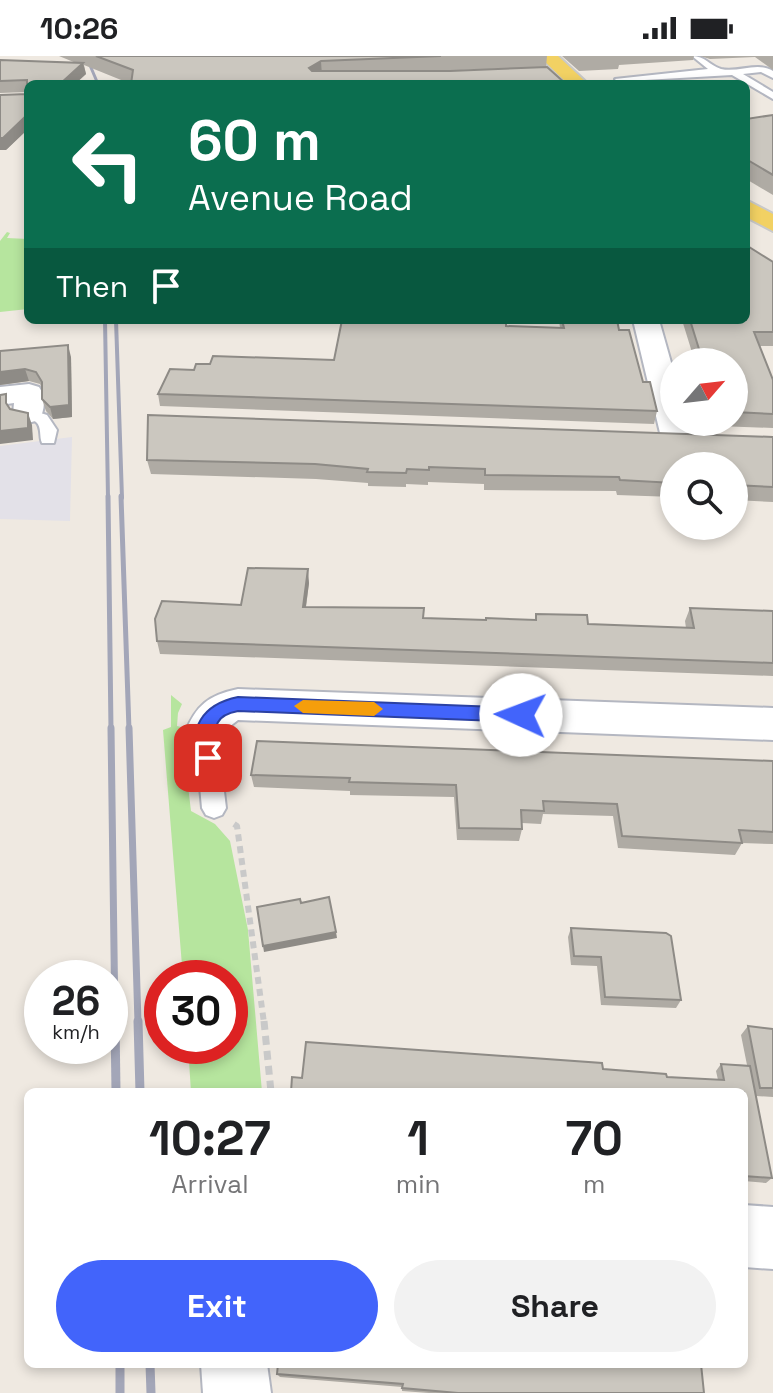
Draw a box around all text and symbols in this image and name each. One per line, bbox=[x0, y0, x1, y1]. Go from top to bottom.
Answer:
text: 10:26 bbox=[40, 9, 118, 48]
text: 60 m bbox=[188, 105, 321, 176]
icon: left bbox=[56, 112, 160, 216]
text: Avenue Road bbox=[188, 175, 413, 221]
icon: arrive bbox=[144, 264, 188, 308]
text: Then bbox=[56, 267, 128, 306]
north arrow bbox=[660, 348, 748, 436]
map controls bbox=[660, 348, 748, 540]
button: search bbox=[660, 452, 748, 540]
position arrow bbox=[479, 673, 563, 757]
pin bbox=[174, 724, 242, 792]
icon: arrive bbox=[186, 736, 230, 780]
speed limit sign: 30 bbox=[144, 960, 248, 1064]
text: 26 bbox=[52, 976, 100, 1027]
text: km/h bbox=[52, 1019, 100, 1045]
text: 10:27 bbox=[149, 1108, 271, 1169]
text: 1 bbox=[407, 1108, 429, 1169]
text: 70 bbox=[565, 1108, 623, 1169]
text: Arrival bbox=[171, 1167, 249, 1201]
text: min bbox=[396, 1167, 440, 1201]
text: m bbox=[583, 1167, 605, 1201]
button: Exit bbox=[56, 1260, 378, 1352]
button: Share bbox=[394, 1260, 716, 1352]

